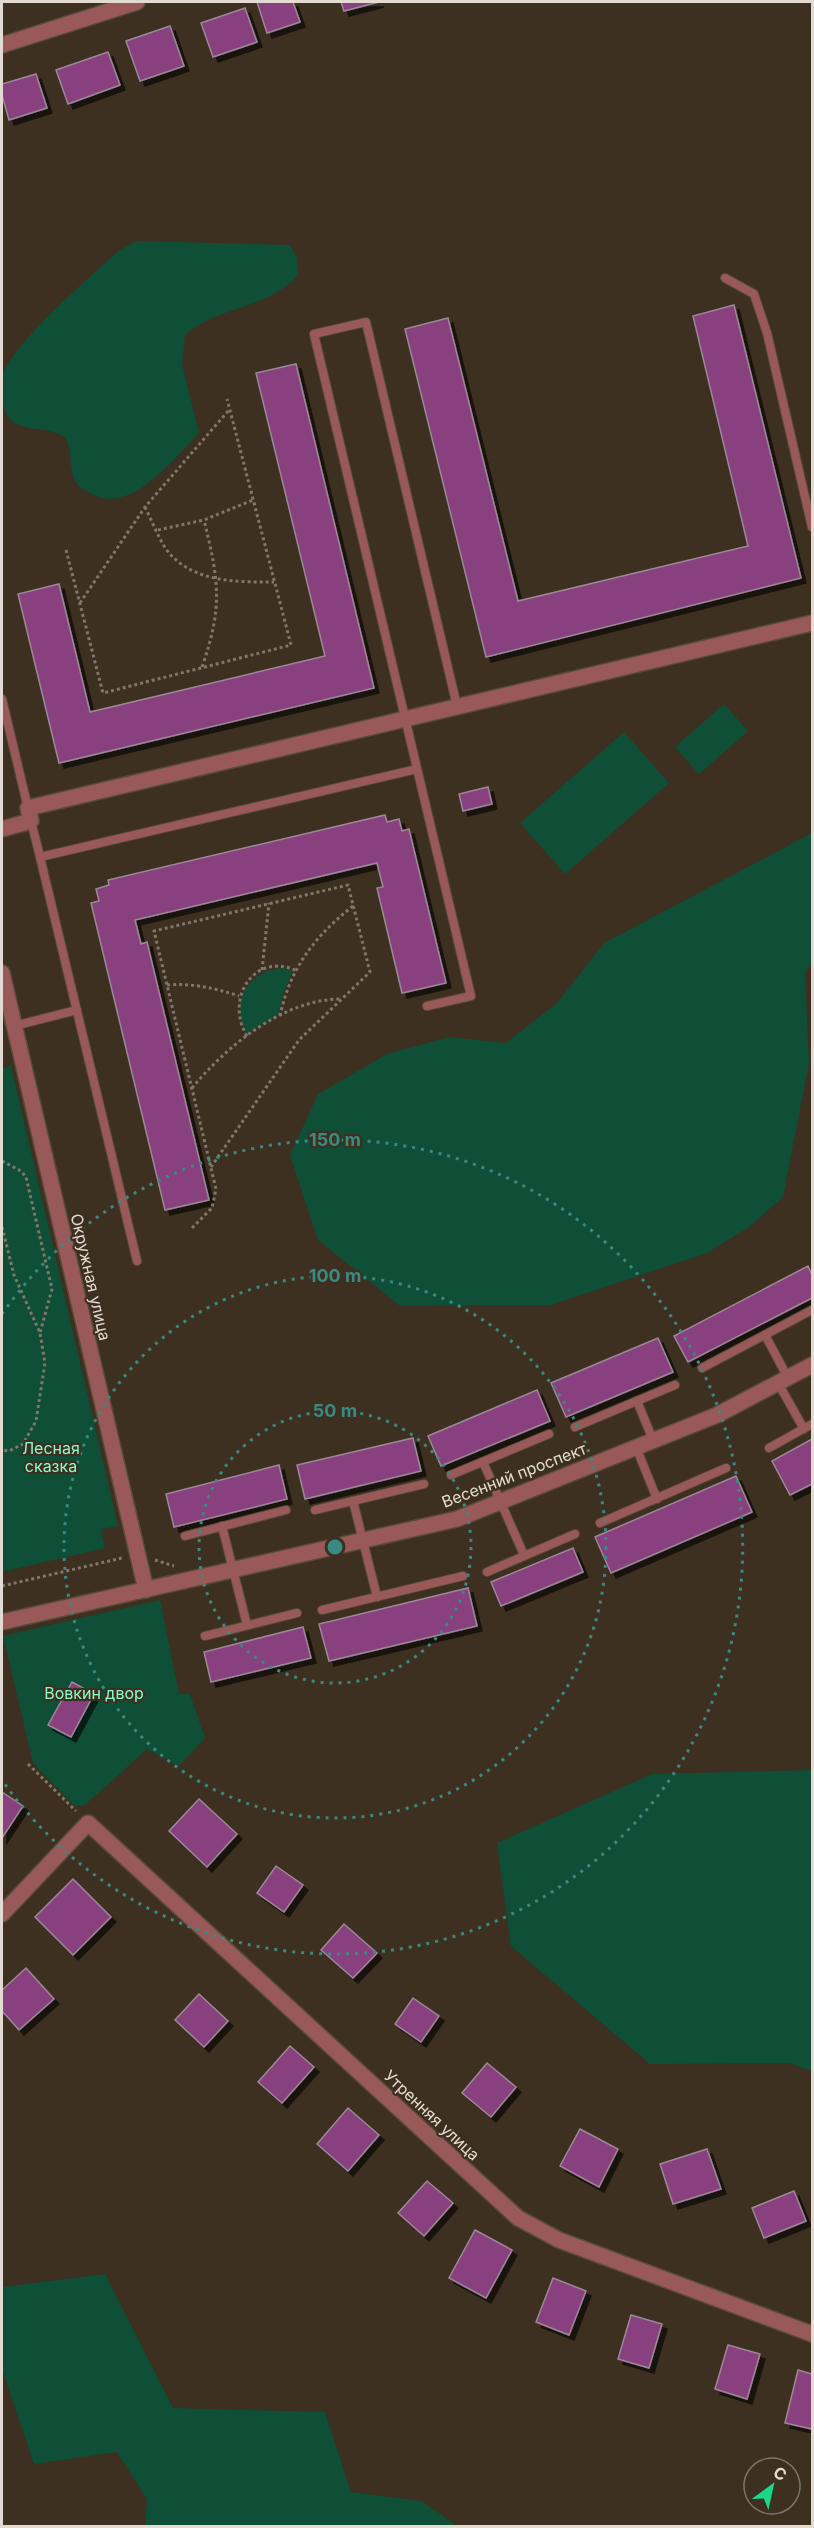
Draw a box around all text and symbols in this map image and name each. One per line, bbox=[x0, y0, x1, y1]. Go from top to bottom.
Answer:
text: 150 m bbox=[309, 1129, 361, 1150]
street label: Окружная улица bbox=[67, 1212, 115, 1342]
text: 100 m bbox=[309, 1265, 361, 1286]
text: 50 m bbox=[313, 1400, 357, 1421]
park label: Лесная сказка bbox=[22, 1438, 80, 1476]
street label: Весенний проспект bbox=[439, 1438, 590, 1512]
centre of rings bbox=[325, 1537, 345, 1557]
park label: Вовкин двор bbox=[44, 1683, 144, 1703]
street label: Утренняя улица bbox=[380, 2066, 484, 2164]
north arrow bbox=[742, 2456, 802, 2516]
text: С bbox=[770, 2462, 791, 2485]

